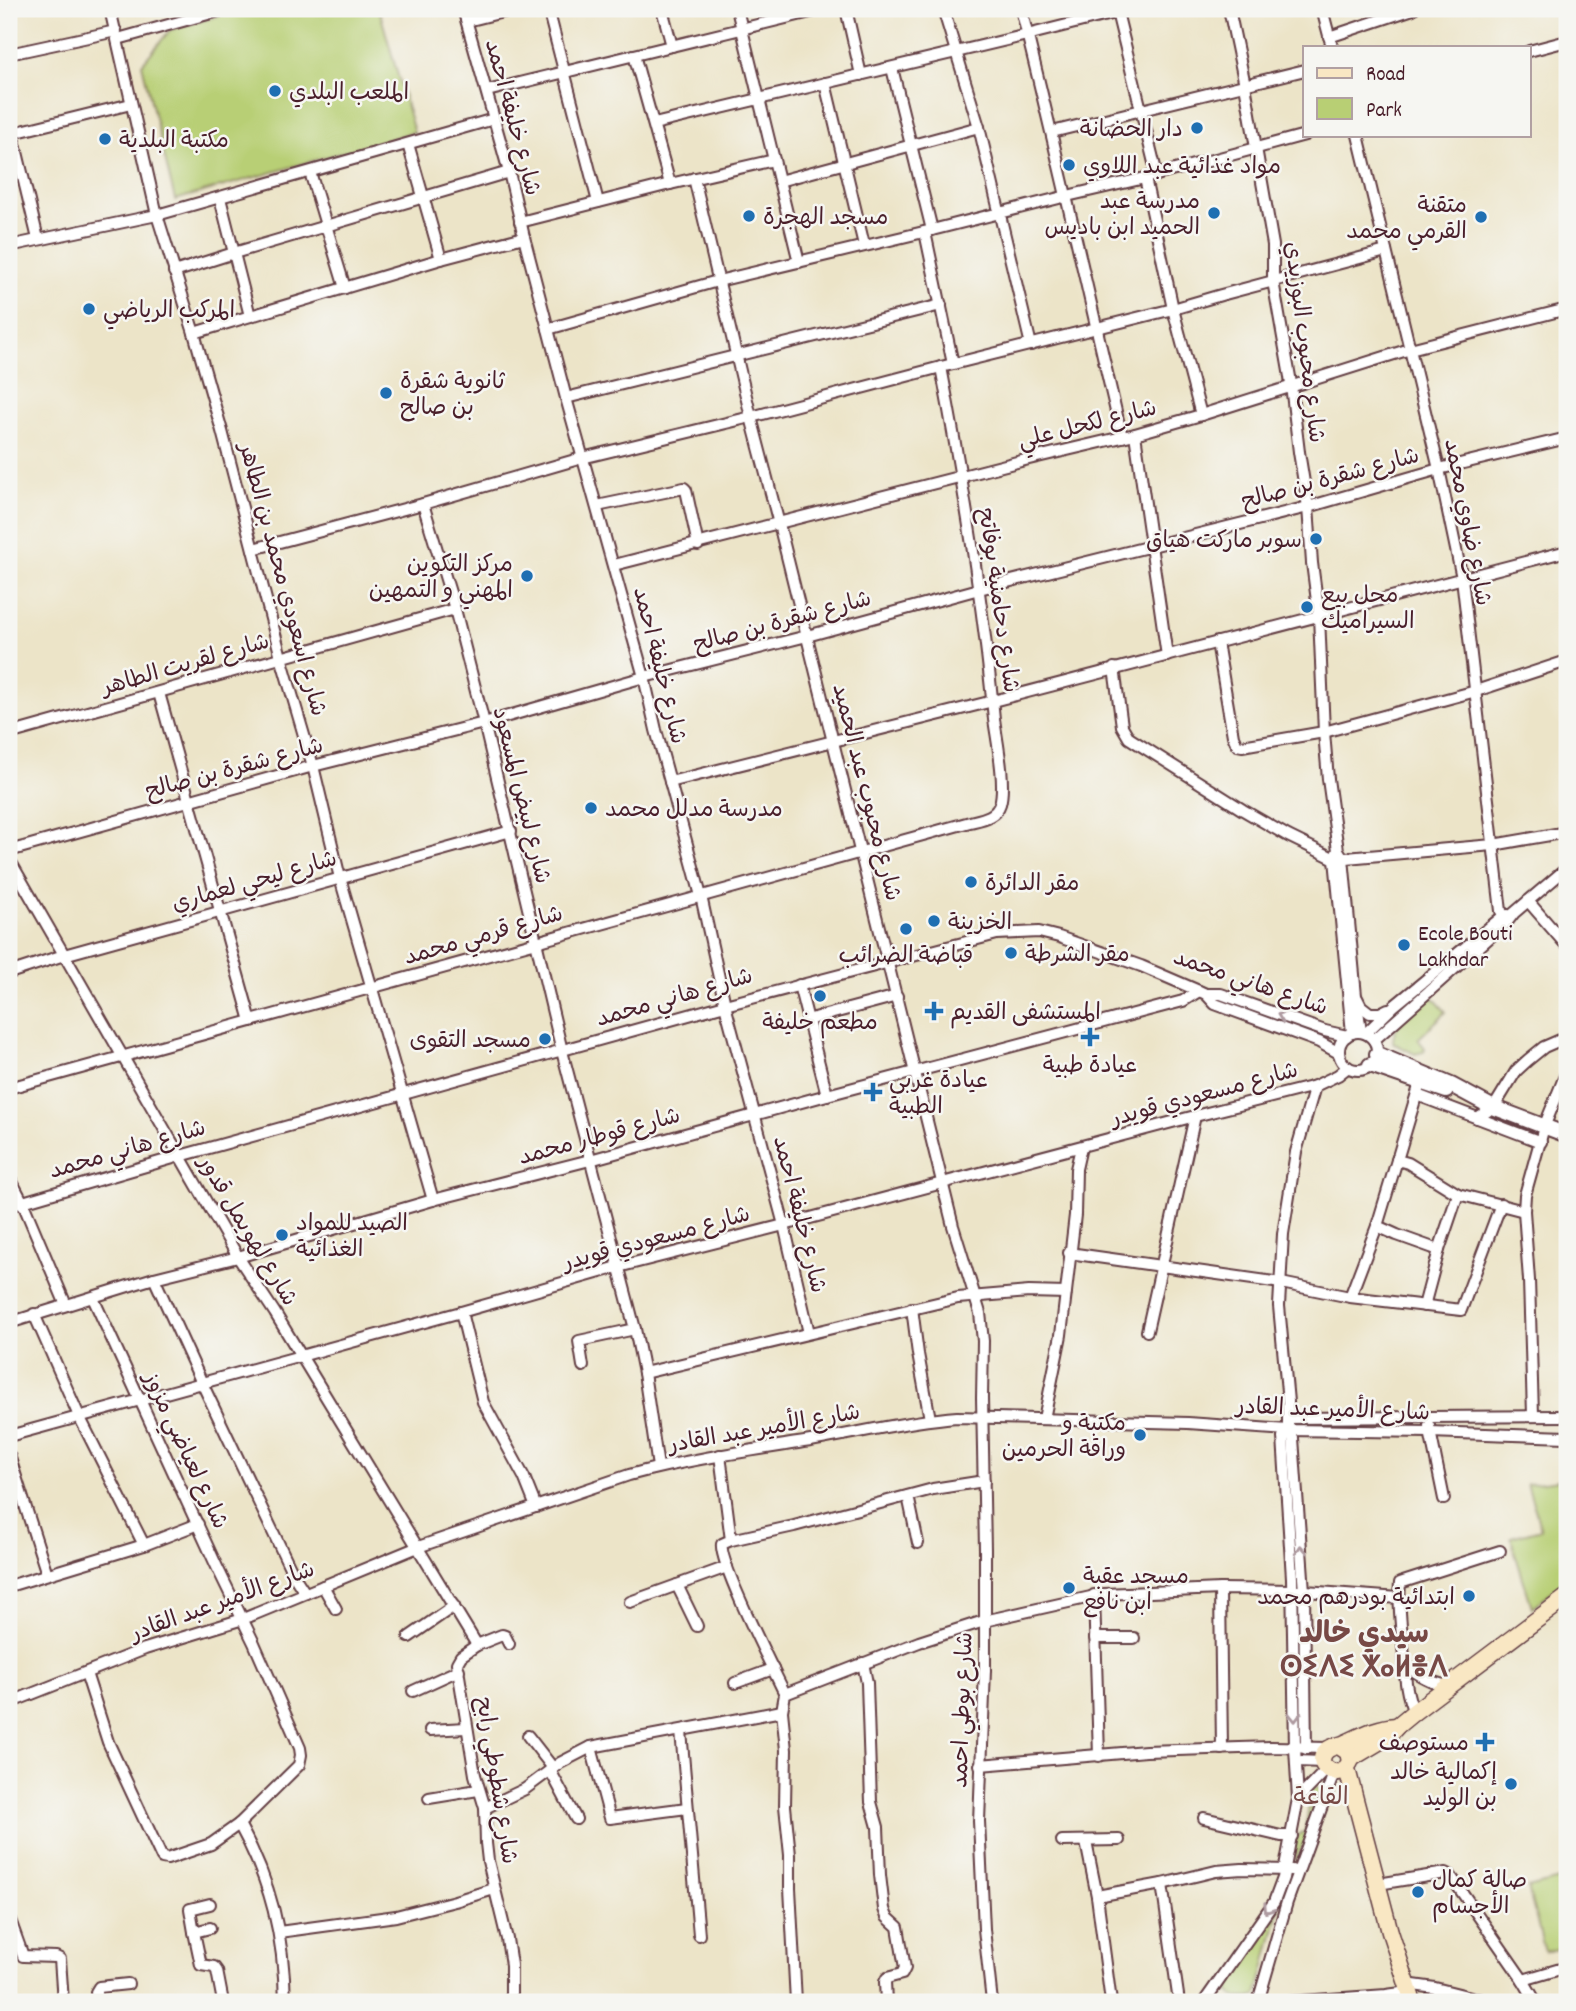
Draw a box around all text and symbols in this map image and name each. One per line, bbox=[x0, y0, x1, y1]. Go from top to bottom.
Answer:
street label: شارع خليفة احمد bbox=[474, 36, 547, 200]
legend bbox=[1303, 46, 1530, 136]
text: Road bbox=[1366, 61, 1405, 91]
place label: الملعب البلدي bbox=[289, 78, 409, 111]
marker: الملعب البلدي bbox=[267, 83, 283, 99]
text: Park bbox=[1366, 97, 1402, 127]
place label: دار الحضانة bbox=[1080, 115, 1183, 148]
marker: دار الحضانة bbox=[1189, 120, 1205, 136]
place label: مكتبة البلدية bbox=[119, 126, 229, 159]
marker: مكتبة البلدية bbox=[97, 131, 113, 147]
place label: مواد غذائية عبد اللاوي bbox=[1083, 152, 1281, 185]
marker: مواد غذائية عبد اللاوي bbox=[1061, 157, 1077, 173]
place label: مدرسة عبد الحميد ابن باديس bbox=[1044, 187, 1200, 246]
place label: متقنة القرمي محمد bbox=[1346, 191, 1467, 251]
place label: مسجد الهجرة bbox=[763, 203, 889, 236]
marker: مدرسة عبد الحميد ابن باديس bbox=[1206, 205, 1222, 221]
marker: مسجد الهجرة bbox=[741, 208, 757, 224]
marker: متقنة القرمي محمد bbox=[1473, 209, 1489, 225]
street label: شارع محبوب البوزيدي bbox=[1274, 240, 1331, 445]
place label: المركب الرياضي bbox=[103, 296, 235, 330]
marker: المركب الرياضي bbox=[81, 301, 97, 317]
place label: ثانوية شقرة بن صالح bbox=[400, 367, 506, 426]
marker: ثانوية شقرة بن صالح bbox=[378, 385, 394, 401]
street label: شارع لكحل علي bbox=[1015, 393, 1161, 461]
street label: شارع ضاوي محمد bbox=[1433, 436, 1498, 609]
street label: شارع اسعودي محمد بن الطاهر bbox=[228, 438, 333, 720]
street label: شارع شقرة بن صالح bbox=[1238, 441, 1424, 520]
street label: شارع دحامنية بوفاتح bbox=[967, 506, 1026, 695]
place label: سوبر ماركت هياق bbox=[1146, 526, 1302, 559]
marker: سوبر ماركت هياق bbox=[1308, 531, 1324, 547]
place label: مركز التكوين المهني و التمهين bbox=[369, 550, 513, 610]
marker: مركز التكوين المهني و التمهين bbox=[519, 568, 535, 584]
place label: محل بيع السيراميك bbox=[1321, 581, 1415, 640]
street label: شارع خليفة احمد bbox=[622, 584, 693, 748]
street label: شارع شقرة بن صالح bbox=[690, 584, 876, 663]
marker: محل بيع السيراميك bbox=[1299, 599, 1315, 615]
street label: شارع لقريت الطاهر bbox=[96, 627, 274, 707]
street label: شارع محبوب عبد الحميد bbox=[822, 681, 908, 905]
street label: شارع لبيض المسعود bbox=[482, 704, 558, 888]
street label: شارع شقرة بن صالح bbox=[142, 731, 328, 810]
place label: مدرسة مدلل محمد bbox=[605, 795, 783, 828]
marker: مدرسة مدلل محمد bbox=[583, 800, 599, 816]
street label: شارع ليحي لعماري bbox=[168, 844, 342, 924]
place label: مقر الدائرة bbox=[985, 869, 1079, 902]
marker: مقر الدائرة bbox=[963, 874, 979, 890]
street label: شارع قرمي محمد bbox=[400, 899, 568, 977]
place label: الخزينة bbox=[948, 908, 1012, 941]
marker: الخزينة bbox=[926, 913, 942, 929]
place label: Ecole Bouti Lakhdar bbox=[1418, 919, 1513, 978]
marker: قباضة الضرائب bbox=[898, 921, 914, 937]
marker: Ecole Bouti Lakhdar bbox=[1396, 937, 1412, 953]
place label: مقر الشرطة bbox=[1025, 940, 1130, 973]
place label: قباضة الضرائب bbox=[839, 941, 973, 974]
street label: شارع هاني محمد bbox=[1168, 942, 1332, 1027]
marker: مقر الشرطة bbox=[1003, 945, 1019, 961]
street label: شارع هاني محمد bbox=[593, 961, 757, 1038]
marker: مطعم خليفة bbox=[812, 988, 828, 1004]
place label: المستشفى القديم bbox=[950, 998, 1101, 1031]
marker: المستشفى القديم bbox=[924, 1001, 944, 1021]
place label: مطعم خليفة bbox=[762, 1008, 878, 1041]
one-way arrow bbox=[1276, 1010, 1288, 1024]
place label: مسجد التقوى bbox=[410, 1026, 531, 1059]
marker: عيادة طبية bbox=[1080, 1027, 1100, 1047]
marker: مسجد التقوى bbox=[537, 1031, 553, 1047]
place label: عيادة طبية bbox=[1043, 1051, 1137, 1084]
street label: شارع مسعودي قويدر bbox=[1106, 1055, 1302, 1138]
place label: عيادة غربي الطبية bbox=[889, 1066, 988, 1125]
marker: عيادة غربي الطبية bbox=[863, 1082, 883, 1102]
street label: شارع قوطار محمد bbox=[515, 1101, 685, 1176]
street label: شارع هاني محمد bbox=[46, 1113, 210, 1190]
street label: شارع خليفة احمد bbox=[762, 1133, 833, 1297]
street label: شارع لهويمل قدور bbox=[187, 1149, 304, 1313]
street label: شارع مسعودي قويدر bbox=[558, 1199, 754, 1282]
place label: الصيد للمواد الغذائية bbox=[296, 1209, 408, 1268]
marker: الصيد للمواد الغذائية bbox=[274, 1227, 290, 1243]
street label: شارع لعياضي مزوز bbox=[131, 1366, 235, 1536]
street label: شارع الأمير عبد القادر bbox=[1233, 1389, 1431, 1431]
street label: شارع الأمير عبد القادر bbox=[664, 1394, 863, 1464]
place label: مكتبة و وراقة الحرمين bbox=[1002, 1409, 1126, 1468]
marker: مكتبة و وراقة الحرمين bbox=[1132, 1427, 1148, 1443]
one-way arrow bbox=[1294, 1544, 1309, 1555]
street label: شارع الأمير عبد القادر bbox=[123, 1552, 320, 1653]
place label: مسجد عقبة ابن نافع bbox=[1083, 1562, 1189, 1621]
marker: مسجد عقبة ابن نافع bbox=[1061, 1580, 1077, 1596]
place label: ابتدائية بودرهم محمد bbox=[1257, 1583, 1455, 1616]
marker: ابتدائية بودرهم محمد bbox=[1461, 1588, 1477, 1604]
district label: سيدي خالد ⵙⵉⴷⵉ ⵅⴰⵍⴻⴷ bbox=[1280, 1615, 1448, 1692]
street label: شارع بوطي احمد bbox=[945, 1631, 985, 1789]
street label: شارع شطوطي رابح bbox=[464, 1694, 524, 1867]
one-way arrow bbox=[1287, 1712, 1302, 1723]
place label: مستوصف bbox=[1379, 1729, 1469, 1762]
marker: مستوصف bbox=[1475, 1732, 1495, 1752]
place label: إكمالية خالد بن الوليد bbox=[1390, 1758, 1497, 1817]
marker: إكمالية خالد بن الوليد bbox=[1503, 1776, 1519, 1792]
district label: القاعة bbox=[1293, 1782, 1349, 1816]
place label: صالة كمال الأجسام bbox=[1432, 1866, 1527, 1925]
marker: صالة كمال الأجسام bbox=[1410, 1884, 1426, 1900]
one-way arrow bbox=[1264, 1901, 1277, 1914]

